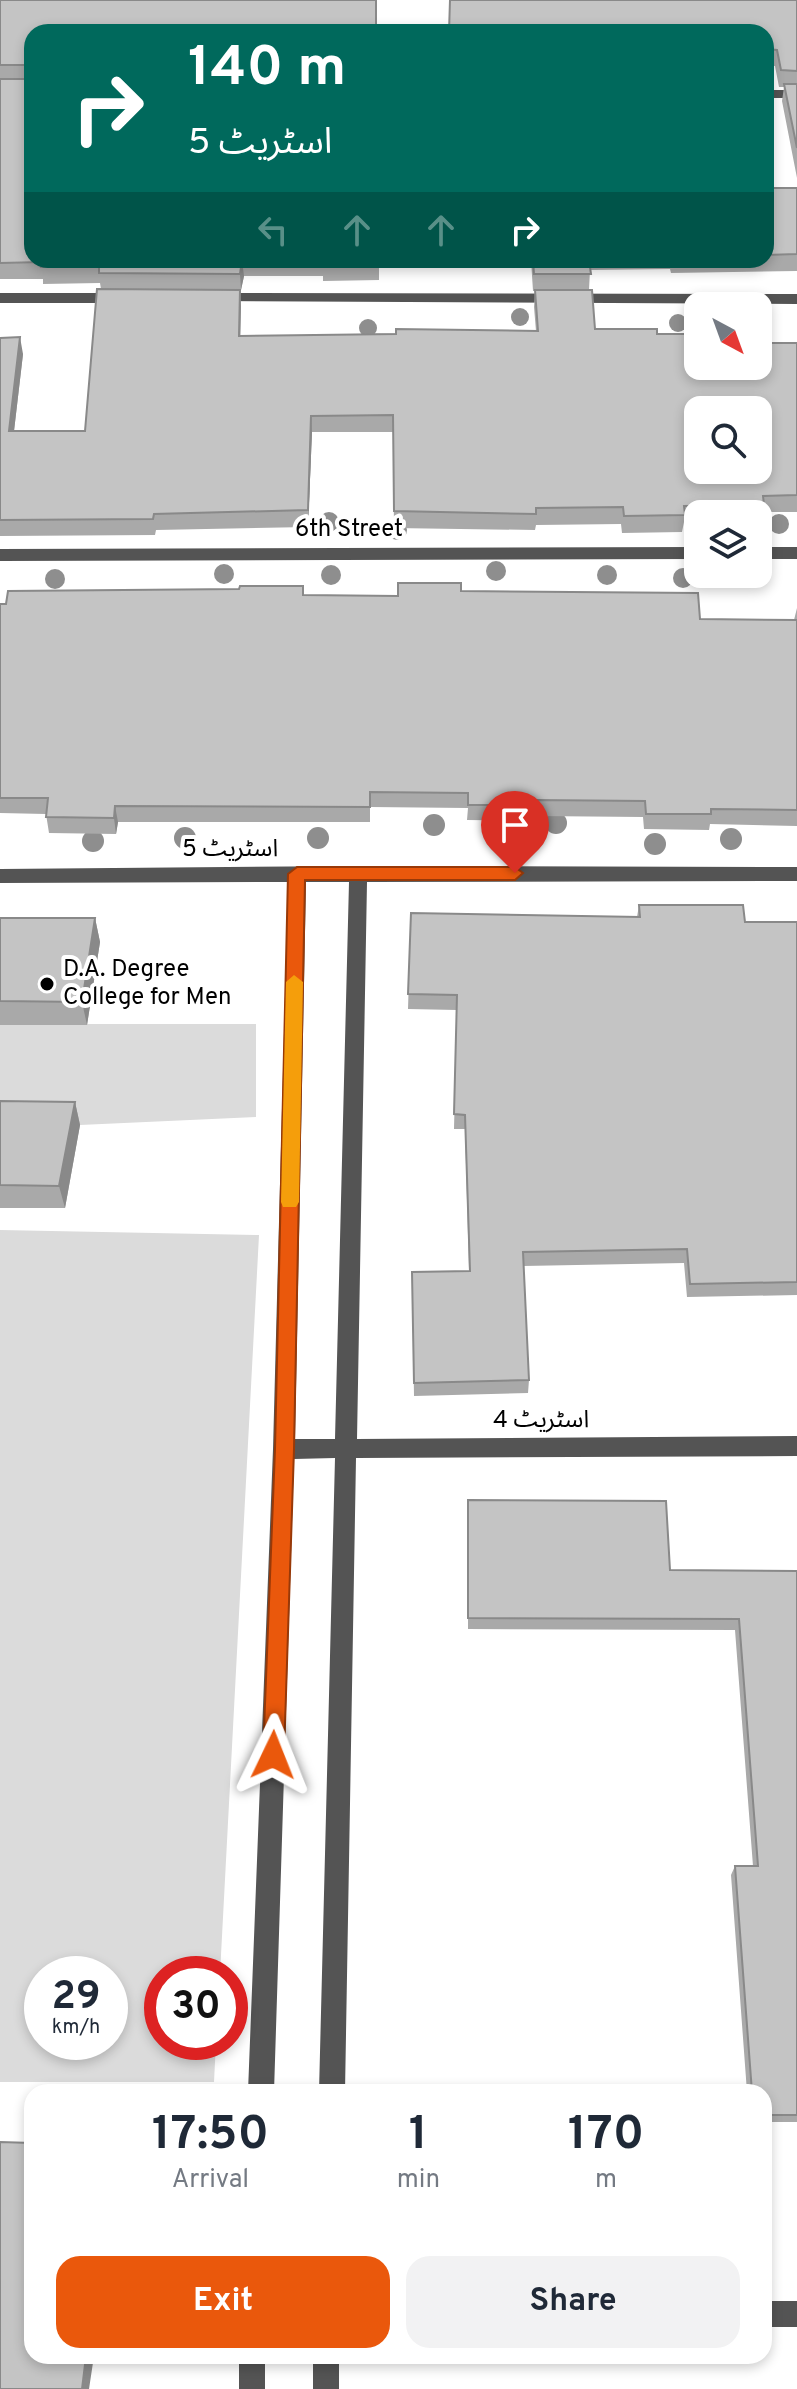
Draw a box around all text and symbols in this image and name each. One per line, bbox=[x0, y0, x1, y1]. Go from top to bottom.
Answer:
text: 140 m bbox=[188, 35, 346, 105]
icon: right bbox=[56, 56, 160, 160]
text: اسٹریٹ 5 bbox=[188, 121, 332, 167]
icon: left bbox=[251, 208, 295, 252]
icon: ahead bbox=[335, 208, 379, 252]
icon: ahead bbox=[419, 208, 463, 252]
icon: right bbox=[503, 208, 547, 252]
north arrow bbox=[684, 292, 772, 380]
map controls bbox=[684, 292, 772, 588]
button: search bbox=[684, 396, 772, 484]
button: layers bbox=[684, 500, 772, 588]
street label: 6th Street bbox=[295, 515, 403, 545]
pin bbox=[481, 791, 549, 873]
icon: arrive bbox=[493, 803, 537, 847]
street label: اسٹریٹ 5 bbox=[182, 835, 278, 865]
place label: D.A. Degree College for Men bbox=[63, 955, 232, 1013]
marker: D.A. Degree College for Men bbox=[38, 975, 56, 993]
street label: اسٹریٹ 4 bbox=[493, 1406, 589, 1436]
position arrow bbox=[231, 1713, 315, 1797]
speed limit sign: 30 bbox=[144, 1956, 248, 2060]
text: 29 bbox=[51, 1973, 101, 2023]
text: km/h bbox=[52, 2015, 100, 2041]
text: 17:50 bbox=[152, 2106, 269, 2166]
text: 1 bbox=[409, 2106, 428, 2166]
text: 170 bbox=[568, 2106, 644, 2166]
text: Arrival bbox=[172, 2164, 249, 2197]
text: min bbox=[397, 2164, 440, 2197]
text: m bbox=[595, 2164, 617, 2197]
button: Exit bbox=[56, 2256, 390, 2348]
button: Share bbox=[406, 2256, 740, 2348]

